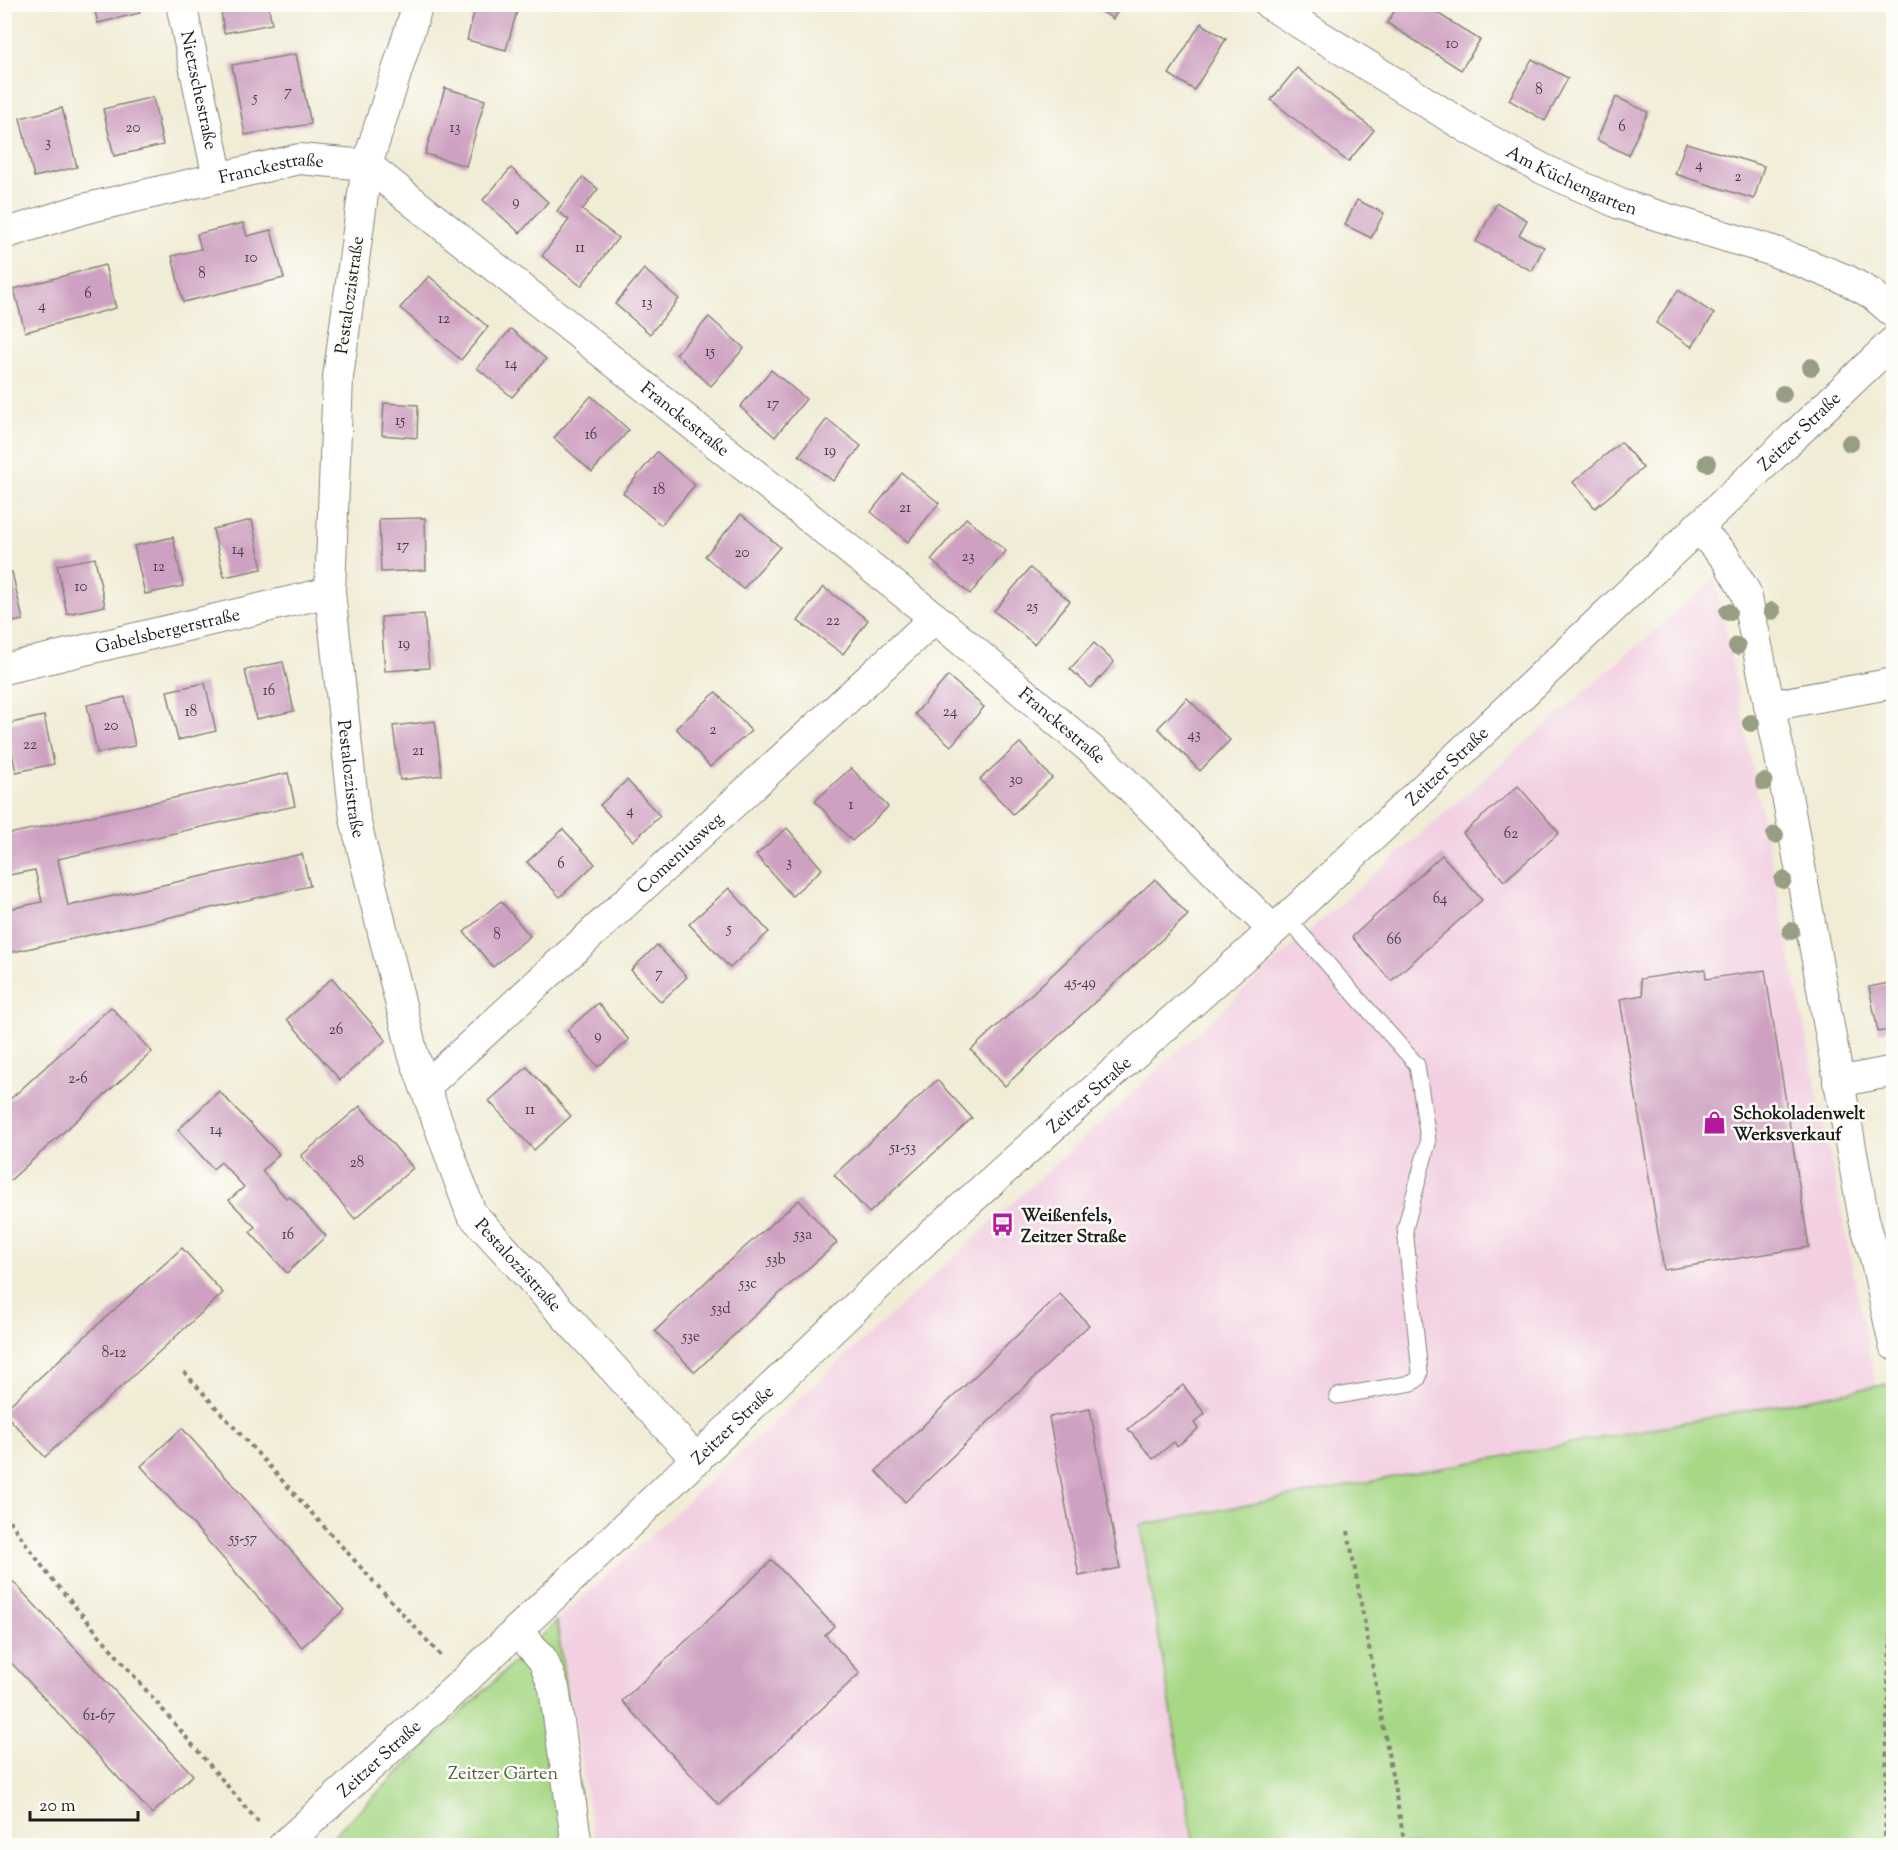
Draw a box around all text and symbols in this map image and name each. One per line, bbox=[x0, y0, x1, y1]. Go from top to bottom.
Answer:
street label: Nietzschestraße bbox=[172, 29, 223, 152]
house number: 10 bbox=[1446, 34, 1459, 55]
house number: 8 bbox=[1535, 80, 1543, 101]
house number: 7 bbox=[284, 82, 292, 103]
house number: 5 bbox=[251, 88, 258, 109]
house number: 6 bbox=[1618, 117, 1626, 138]
house number: 20 bbox=[126, 118, 141, 139]
house number: 13 bbox=[449, 118, 461, 139]
house number: 3 bbox=[45, 133, 51, 154]
street label: Am Küchengarten bbox=[1501, 140, 1640, 224]
street label: Franckestraße bbox=[216, 148, 325, 192]
house number: 4 bbox=[1695, 155, 1703, 176]
house number: 2 bbox=[1734, 167, 1742, 188]
house number: 9 bbox=[512, 192, 520, 213]
street label: Pestalozzistraße bbox=[330, 235, 372, 356]
house number: 11 bbox=[575, 238, 585, 259]
house number: 10 bbox=[245, 248, 258, 269]
house number: 8 bbox=[198, 264, 206, 285]
house number: 6 bbox=[84, 284, 92, 305]
house number: 13 bbox=[641, 293, 653, 314]
house number: 4 bbox=[38, 296, 46, 317]
house number: 12 bbox=[438, 309, 450, 330]
house number: 15 bbox=[705, 342, 715, 363]
house number: 14 bbox=[505, 354, 518, 375]
street label: Franckestraße bbox=[634, 377, 734, 464]
street label: Zeitzer Straße bbox=[1753, 387, 1848, 478]
house number: 17 bbox=[767, 394, 780, 415]
house number: 15 bbox=[395, 411, 405, 432]
house number: 16 bbox=[585, 425, 597, 446]
house number: 19 bbox=[824, 441, 836, 462]
house number: 18 bbox=[653, 480, 665, 501]
house number: 21 bbox=[899, 498, 911, 519]
house number: 17 bbox=[397, 536, 410, 557]
house number: 14 bbox=[232, 540, 245, 561]
house number: 20 bbox=[735, 543, 750, 564]
house number: 23 bbox=[961, 547, 975, 568]
house number: 12 bbox=[153, 557, 165, 578]
house number: 10 bbox=[75, 577, 88, 598]
house number: 25 bbox=[1026, 597, 1038, 618]
street label: Gabelsbergerstraße bbox=[93, 603, 243, 662]
house number: 22 bbox=[826, 611, 840, 632]
house number: 19 bbox=[398, 634, 410, 655]
house number: 16 bbox=[263, 681, 275, 702]
street label: Franckestraße bbox=[1012, 682, 1111, 771]
house number: 18 bbox=[185, 702, 197, 723]
house number: 24 bbox=[943, 702, 958, 723]
house number: 20 bbox=[104, 716, 119, 737]
street label: Pestalozzistraße bbox=[329, 719, 370, 841]
house number: 2 bbox=[709, 720, 717, 741]
street label: Zeitzer Straße bbox=[1401, 722, 1495, 813]
house number: 43 bbox=[1187, 725, 1201, 746]
house number: 22 bbox=[23, 735, 37, 756]
house number: 21 bbox=[412, 741, 424, 762]
house number: 30 bbox=[1009, 770, 1023, 791]
house number: 1 bbox=[848, 795, 854, 816]
house number: 4 bbox=[626, 801, 634, 822]
street label: Comeniusweg bbox=[632, 807, 731, 901]
house number: 62 bbox=[1504, 824, 1518, 845]
house number: 3 bbox=[786, 853, 792, 874]
house number: 6 bbox=[557, 854, 565, 875]
house number: 64 bbox=[1433, 889, 1448, 910]
house number: 5 bbox=[725, 919, 732, 940]
house number: 8 bbox=[493, 925, 501, 946]
house number: 66 bbox=[1387, 930, 1401, 951]
house number: 7 bbox=[655, 964, 663, 985]
house number: 45-49 bbox=[1064, 973, 1096, 994]
house number: 26 bbox=[329, 1020, 343, 1041]
house number: 9 bbox=[594, 1026, 602, 1047]
street label: Zeitzer Straße bbox=[1042, 1051, 1138, 1141]
house number: 2-6 bbox=[68, 1069, 88, 1090]
house number: 11 bbox=[525, 1100, 535, 1121]
place label: Schokoladenwelt Werksverkauf bbox=[1733, 1102, 1866, 1149]
shop icon: Schokoladenwelt Werksverkauf bbox=[1702, 1110, 1728, 1136]
house number: 14 bbox=[210, 1120, 223, 1141]
house number: 51-53 bbox=[889, 1138, 916, 1159]
house number: 28 bbox=[350, 1153, 364, 1174]
place label: Weißenfels, Zeitzer Straße bbox=[1021, 1204, 1127, 1251]
bus stop icon: Weißenfels, Zeitzer Straße bbox=[990, 1212, 1016, 1238]
street label: Pestalozzistraße bbox=[467, 1214, 567, 1319]
house number: 16 bbox=[282, 1225, 294, 1246]
house number: 53a bbox=[793, 1225, 812, 1246]
house number: 53b bbox=[765, 1250, 786, 1271]
house number: 53c bbox=[738, 1274, 757, 1295]
house number: 53d bbox=[710, 1299, 731, 1320]
house number: 53e bbox=[681, 1327, 700, 1348]
house number: 8-12 bbox=[102, 1343, 126, 1364]
street label: Zeitzer Straße bbox=[687, 1380, 781, 1472]
house number: 55-57 bbox=[228, 1529, 258, 1550]
house number: 61-67 bbox=[83, 1706, 116, 1727]
street label: Zeitzer Straße bbox=[333, 1715, 428, 1805]
park label: Zeitzer Gärten bbox=[448, 1762, 558, 1788]
scale bar bbox=[30, 1784, 138, 1822]
text: 20 m bbox=[39, 1794, 76, 1820]

